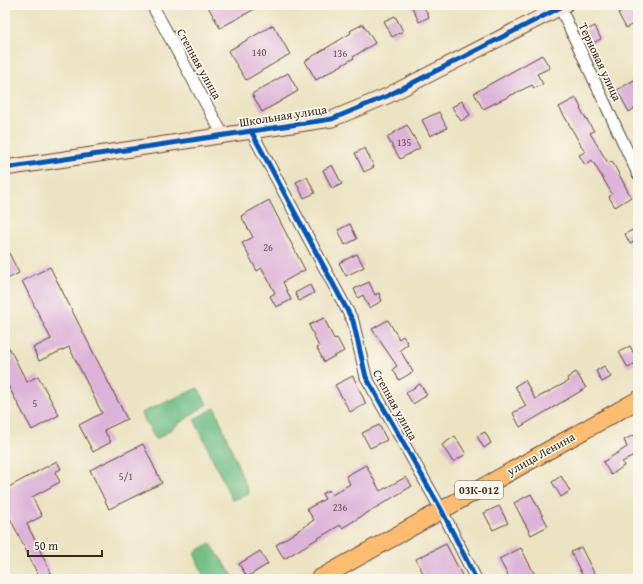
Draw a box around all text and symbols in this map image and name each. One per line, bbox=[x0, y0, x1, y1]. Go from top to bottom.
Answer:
street label: Терновая улица bbox=[575, 20, 626, 104]
street label: Степная улица bbox=[173, 25, 226, 102]
house number: 140 bbox=[252, 45, 266, 60]
house number: 136 bbox=[333, 46, 347, 61]
street label: Школьная улица bbox=[238, 100, 328, 131]
house number: 135 bbox=[397, 135, 411, 150]
house number: 26 bbox=[263, 240, 273, 255]
street label: Степная улица bbox=[369, 366, 422, 443]
house number: 5 bbox=[33, 396, 38, 411]
street label: улица Ленина bbox=[503, 428, 578, 480]
house number: 5/1 bbox=[119, 469, 133, 484]
road number: 03К-012 bbox=[455, 481, 503, 499]
house number: 236 bbox=[333, 500, 347, 515]
scale bar bbox=[28, 532, 102, 558]
text: 50 m bbox=[34, 537, 58, 554]

